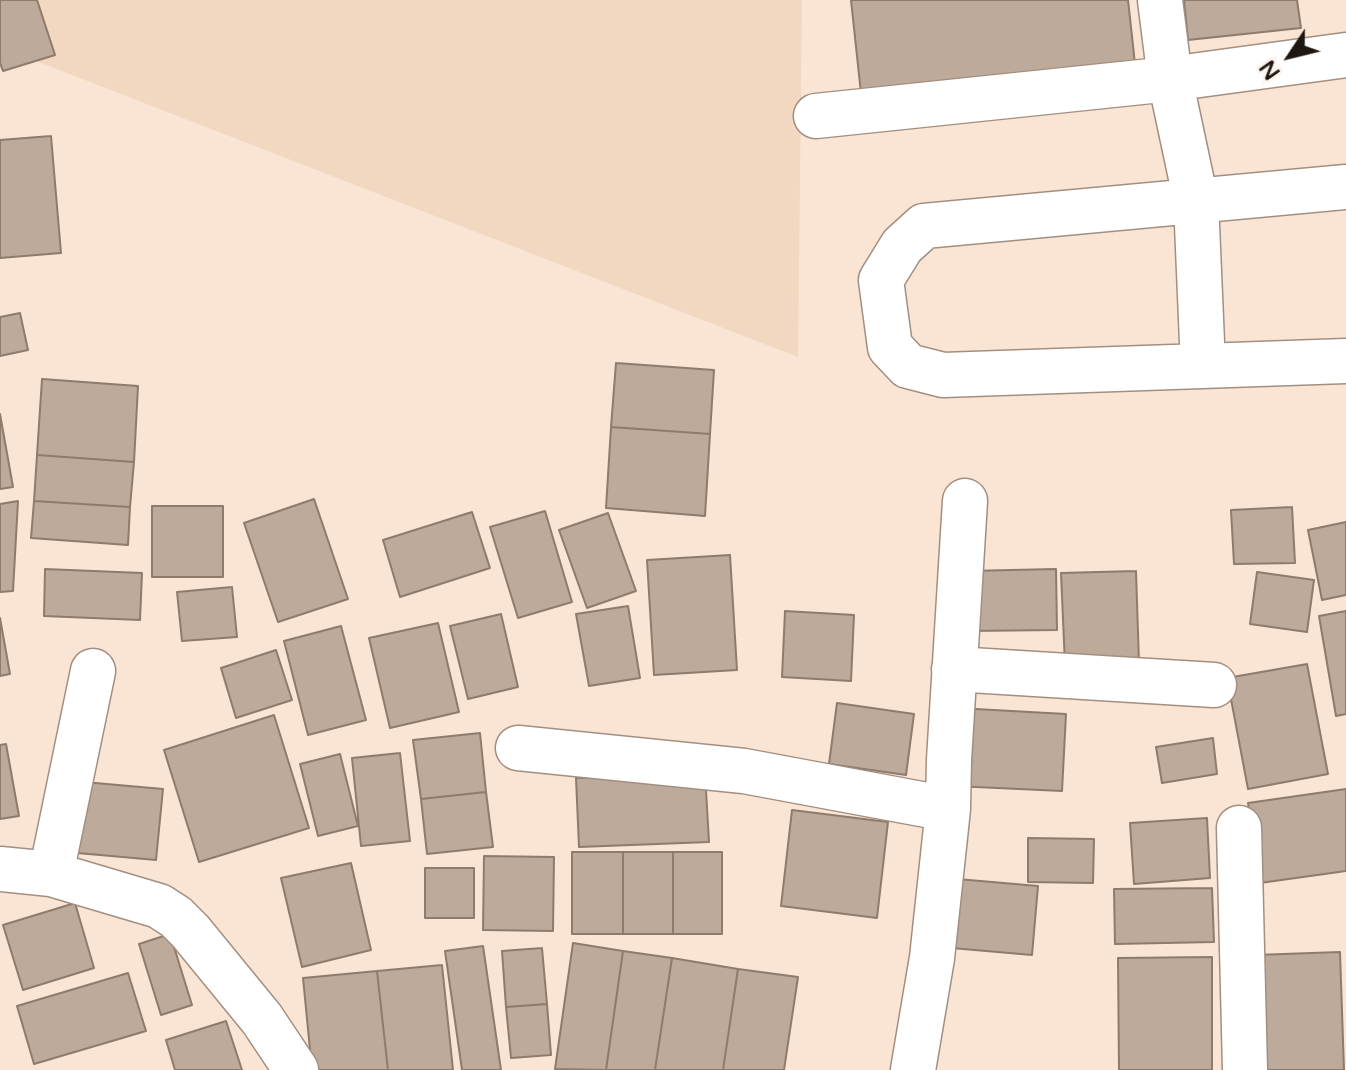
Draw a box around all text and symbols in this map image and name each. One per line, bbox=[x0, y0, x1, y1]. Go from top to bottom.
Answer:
north arrow bbox=[1250, 16, 1330, 96]
text: N bbox=[1255, 55, 1286, 84]

